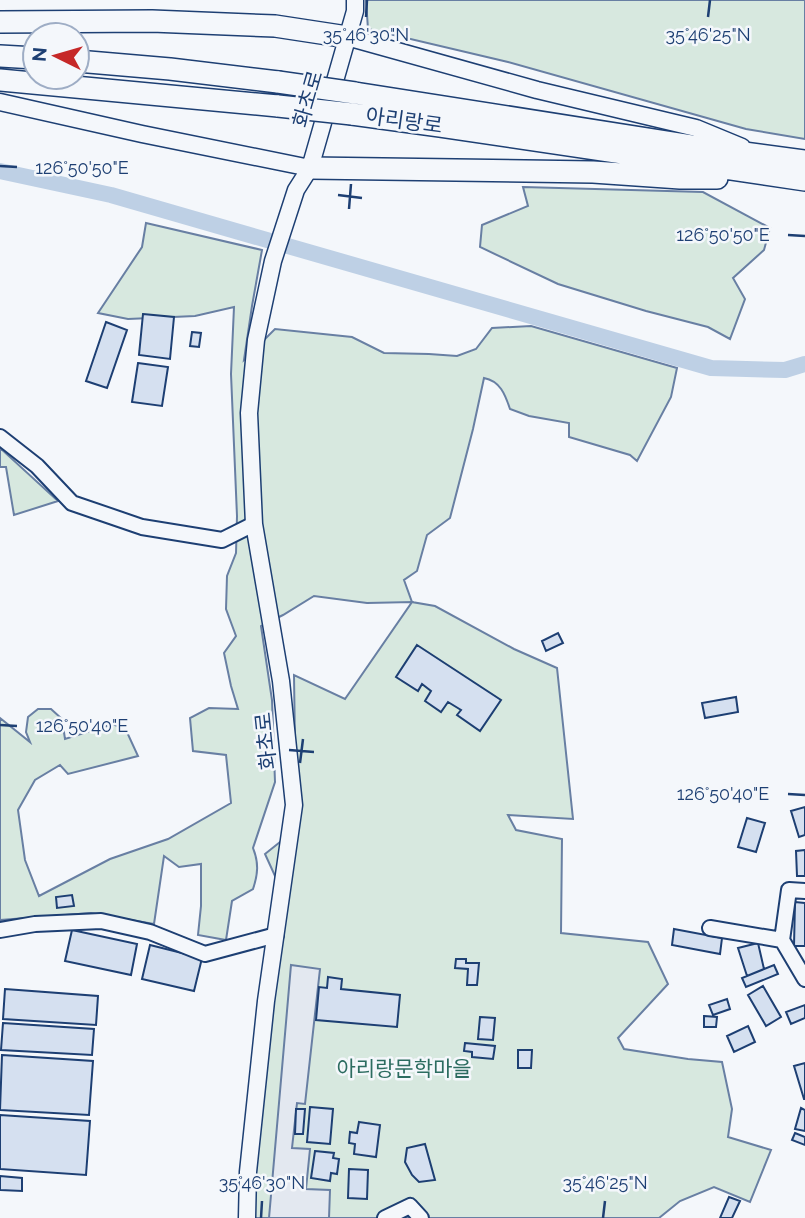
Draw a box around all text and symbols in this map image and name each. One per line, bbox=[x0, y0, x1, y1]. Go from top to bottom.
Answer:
north arrow bbox=[21, 21, 91, 91]
text: 35°46'30"N bbox=[323, 24, 409, 45]
text: 35°46'25"N bbox=[665, 24, 751, 45]
text: N bbox=[27, 46, 51, 63]
street label: 화초로 bbox=[288, 68, 328, 130]
street label: 아리랑로 bbox=[364, 103, 444, 138]
text: 126°50'50"E bbox=[35, 157, 129, 178]
text: 126°50'50"E bbox=[676, 224, 770, 245]
street label: 화초로 bbox=[250, 711, 281, 771]
text: 126°50'40"E bbox=[36, 715, 128, 736]
text: 126°50'40"E bbox=[677, 783, 769, 804]
park label: 아리랑문학마을 bbox=[336, 1056, 472, 1081]
text: 35°46'30"N bbox=[219, 1172, 305, 1193]
text: 35°46'25"N bbox=[562, 1172, 648, 1193]

